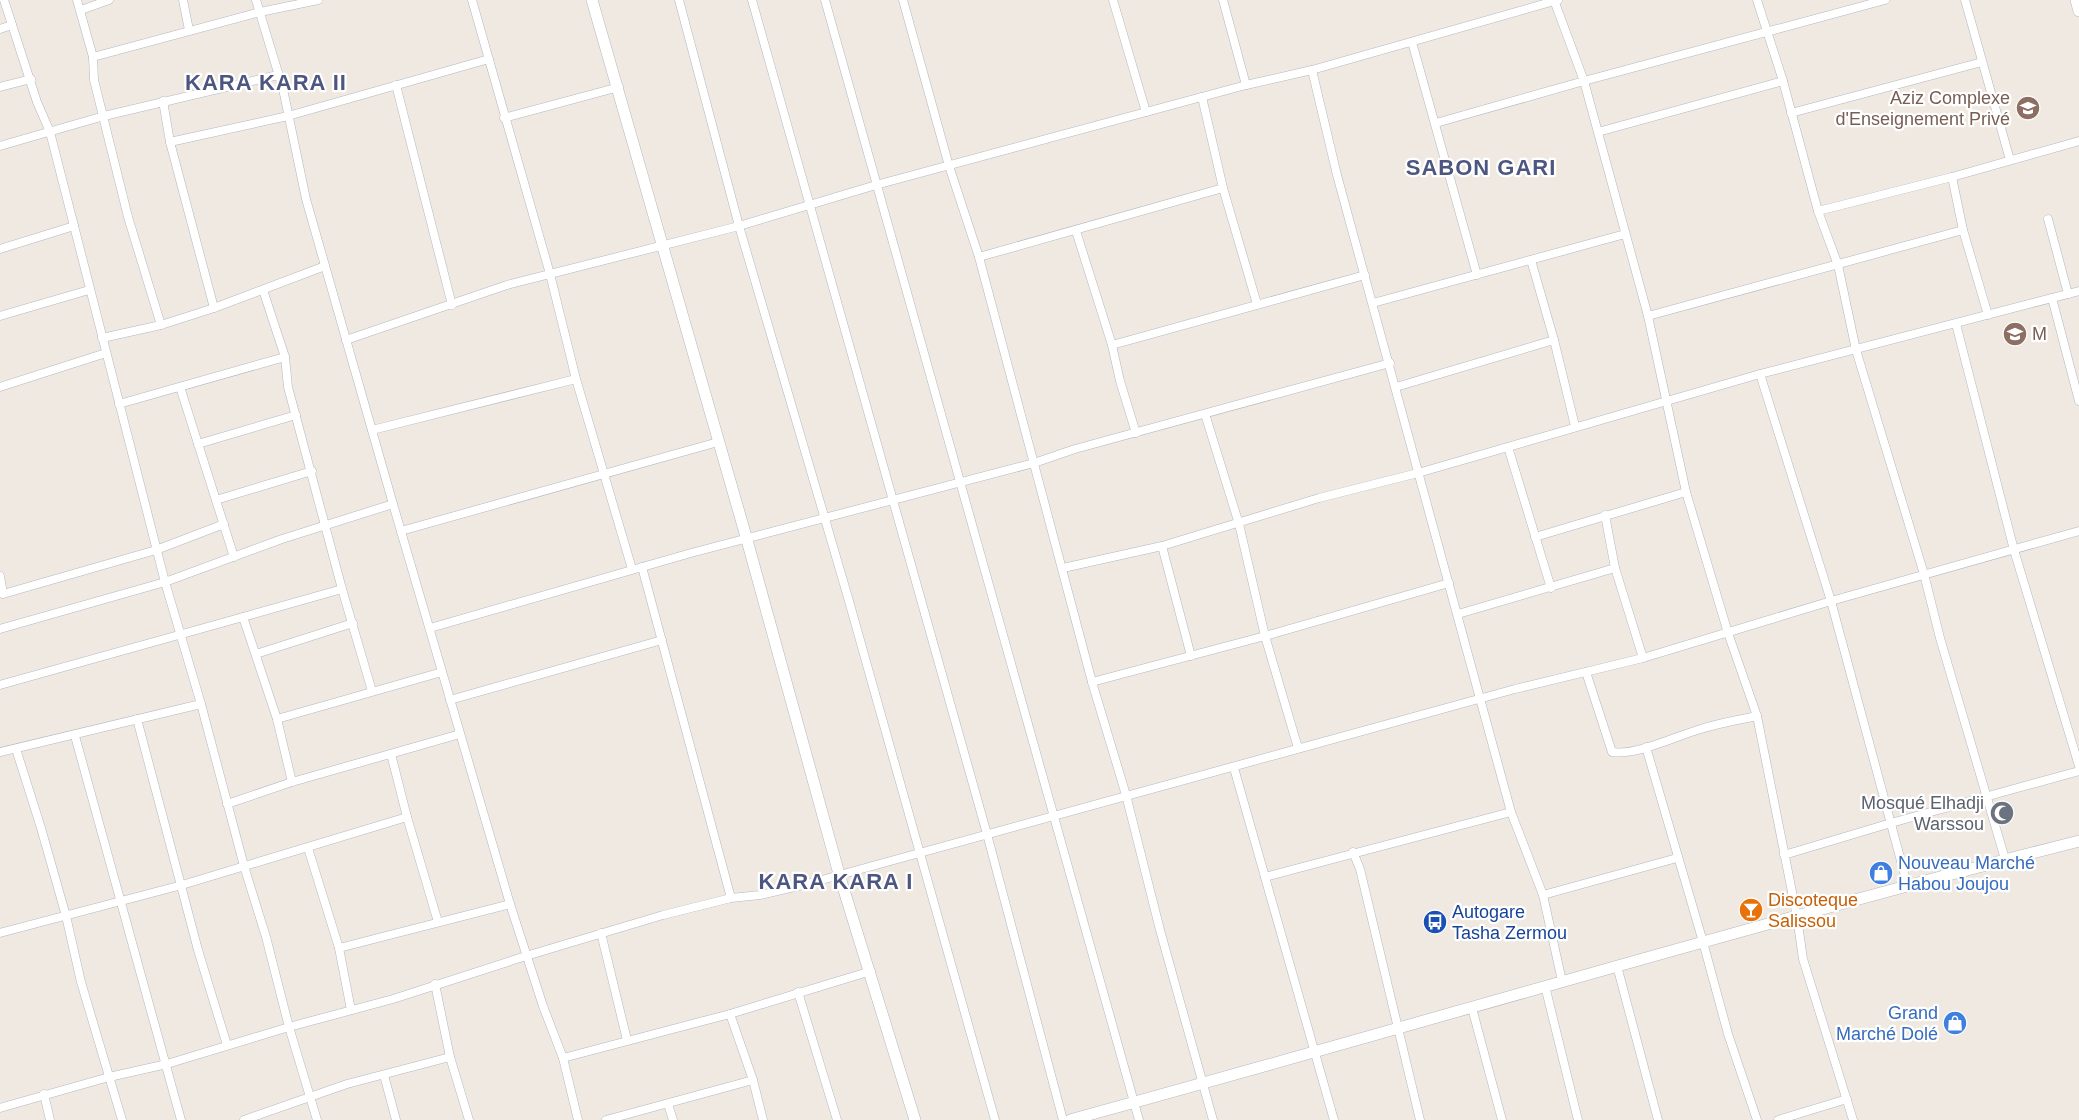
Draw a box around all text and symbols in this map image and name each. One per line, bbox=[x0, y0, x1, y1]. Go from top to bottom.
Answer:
district label: KARA KARA II bbox=[185, 70, 347, 95]
place label: Aziz Complexe d'Enseignement Privé bbox=[1835, 88, 2010, 129]
school or university icon: Aziz Complexe d'Enseignement Privé bbox=[2015, 95, 2041, 121]
district label: SABON GARI bbox=[1406, 155, 1556, 180]
school or university icon: M bbox=[2002, 321, 2028, 347]
place label: M bbox=[2032, 324, 2047, 344]
place label: Mosqué Elhadji Warssou bbox=[1861, 793, 1984, 834]
mosque icon: Mosqué Elhadji Warssou bbox=[1989, 800, 2015, 826]
place label: Nouveau Marché Habou Joujou bbox=[1898, 853, 2035, 894]
shop icon: Nouveau Marché Habou Joujou bbox=[1868, 860, 1894, 886]
district label: KARA KARA I bbox=[759, 869, 913, 894]
place label: Discoteque Salissou bbox=[1768, 890, 1858, 931]
bar icon: Discoteque Salissou bbox=[1738, 897, 1764, 923]
place label: Autogare Tasha Zermou bbox=[1452, 902, 1567, 943]
bus stop icon: Autogare Tasha Zermou bbox=[1422, 909, 1448, 935]
place label: Grand Marché Dolé bbox=[1836, 1003, 1938, 1044]
shop icon: Grand Marché Dolé bbox=[1942, 1010, 1968, 1036]

